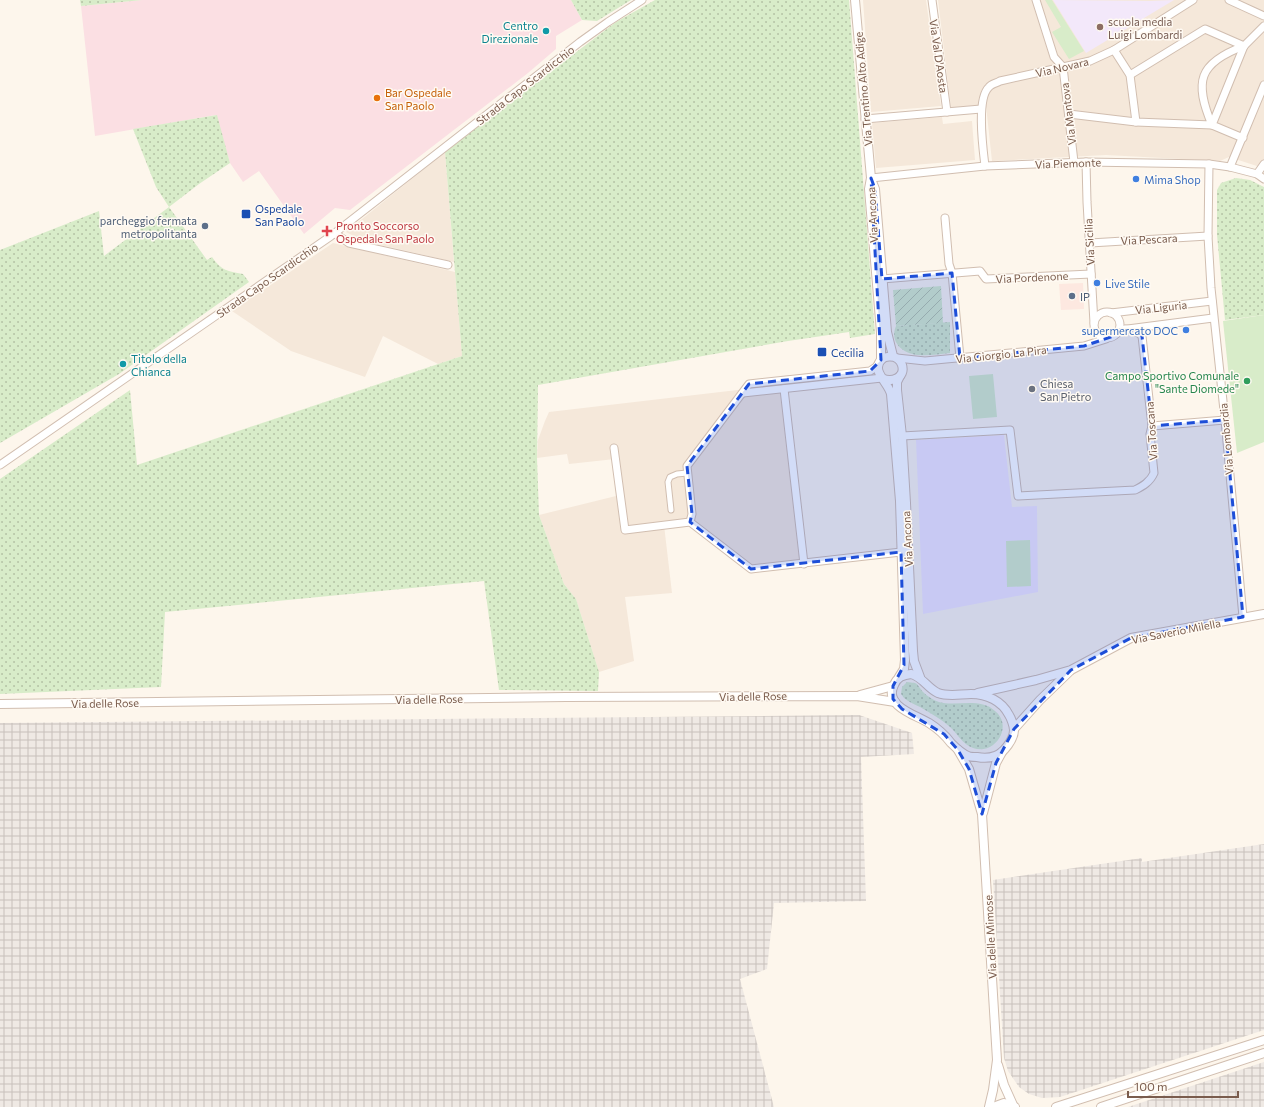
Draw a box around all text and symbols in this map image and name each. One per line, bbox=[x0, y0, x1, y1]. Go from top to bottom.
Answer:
place label: scuola media Luigi Lombardi bbox=[1108, 15, 1182, 41]
street label: Via Val D'Aosta bbox=[927, 18, 951, 94]
place label: Centro Direzionale bbox=[482, 19, 538, 45]
marker: scuola media Luigi Lombardi bbox=[1095, 22, 1105, 32]
marker: Centro Direzionale bbox=[541, 26, 551, 36]
street label: Via Trentino Alto Adige bbox=[852, 31, 874, 147]
street label: Strada Capo Scardicchio bbox=[473, 42, 577, 127]
street label: Via Novara bbox=[1034, 55, 1090, 79]
street label: Via Mantova bbox=[1058, 82, 1078, 146]
place label: Bar Ospedale San Paolo bbox=[385, 86, 452, 112]
marker: Bar Ospedale San Paolo bbox=[372, 93, 382, 103]
street label: Via Piemonte bbox=[1035, 155, 1102, 171]
place label: Mima Shop bbox=[1144, 173, 1201, 186]
marker: Mima Shop bbox=[1131, 174, 1141, 184]
street label: Via Ancona bbox=[864, 187, 880, 243]
place label: Ospedale San Paolo bbox=[255, 202, 305, 228]
marker: Ospedale San Paolo bbox=[240, 208, 252, 220]
place label: parcheggio fermata metropolitanta bbox=[100, 214, 197, 240]
street label: Via Sicilia bbox=[1081, 218, 1097, 266]
place label: Pronto Soccorso Ospedale San Paolo bbox=[336, 219, 435, 245]
marker: parcheggio fermata metropolitanta bbox=[200, 221, 210, 231]
marker: Pronto Soccorso Ospedale San Paolo bbox=[321, 225, 333, 237]
street label: Via Pescara bbox=[1120, 231, 1178, 247]
street label: Strada Capo Scardicchio bbox=[214, 240, 321, 320]
street label: Via Pordenone bbox=[995, 269, 1069, 285]
place label: Live Stile bbox=[1105, 277, 1150, 290]
marker: Live Stile bbox=[1092, 278, 1102, 288]
place label: IP bbox=[1080, 290, 1090, 303]
marker: IP bbox=[1067, 291, 1077, 301]
street label: Via Liguria bbox=[1134, 298, 1188, 316]
place label: supermercato DOC bbox=[1082, 324, 1178, 337]
marker: supermercato DOC bbox=[1181, 325, 1191, 335]
street label: Via Giorgio La Pira bbox=[955, 343, 1047, 365]
marker: Cecilia bbox=[816, 346, 828, 358]
place label: Cecilia bbox=[831, 346, 864, 359]
place label: Titolo della Chianca bbox=[131, 352, 187, 378]
marker: Titolo della Chianca bbox=[118, 359, 128, 369]
place label: Campo Sportivo Comunale "Sante Diomede" bbox=[1105, 369, 1239, 395]
marker: Campo Sportivo Comunale "Sante Diomede" bbox=[1242, 376, 1252, 386]
place label: Chiesa San Pietro bbox=[1040, 377, 1092, 403]
marker: Chiesa San Pietro bbox=[1027, 384, 1037, 394]
street label: Via Toscana bbox=[1142, 401, 1160, 461]
street label: Via Lombardia bbox=[1216, 403, 1236, 475]
street label: Via Ancona bbox=[899, 511, 915, 567]
street label: Via Saverio Milella bbox=[1130, 616, 1222, 646]
street label: Via delle Rose bbox=[719, 689, 787, 703]
street label: Via delle Rose bbox=[395, 692, 463, 706]
street label: Via delle Rose bbox=[71, 696, 139, 710]
street label: Via delle Mimose bbox=[981, 894, 999, 979]
scale bar bbox=[1128, 1073, 1238, 1099]
text: 100 m bbox=[1134, 1079, 1168, 1093]

